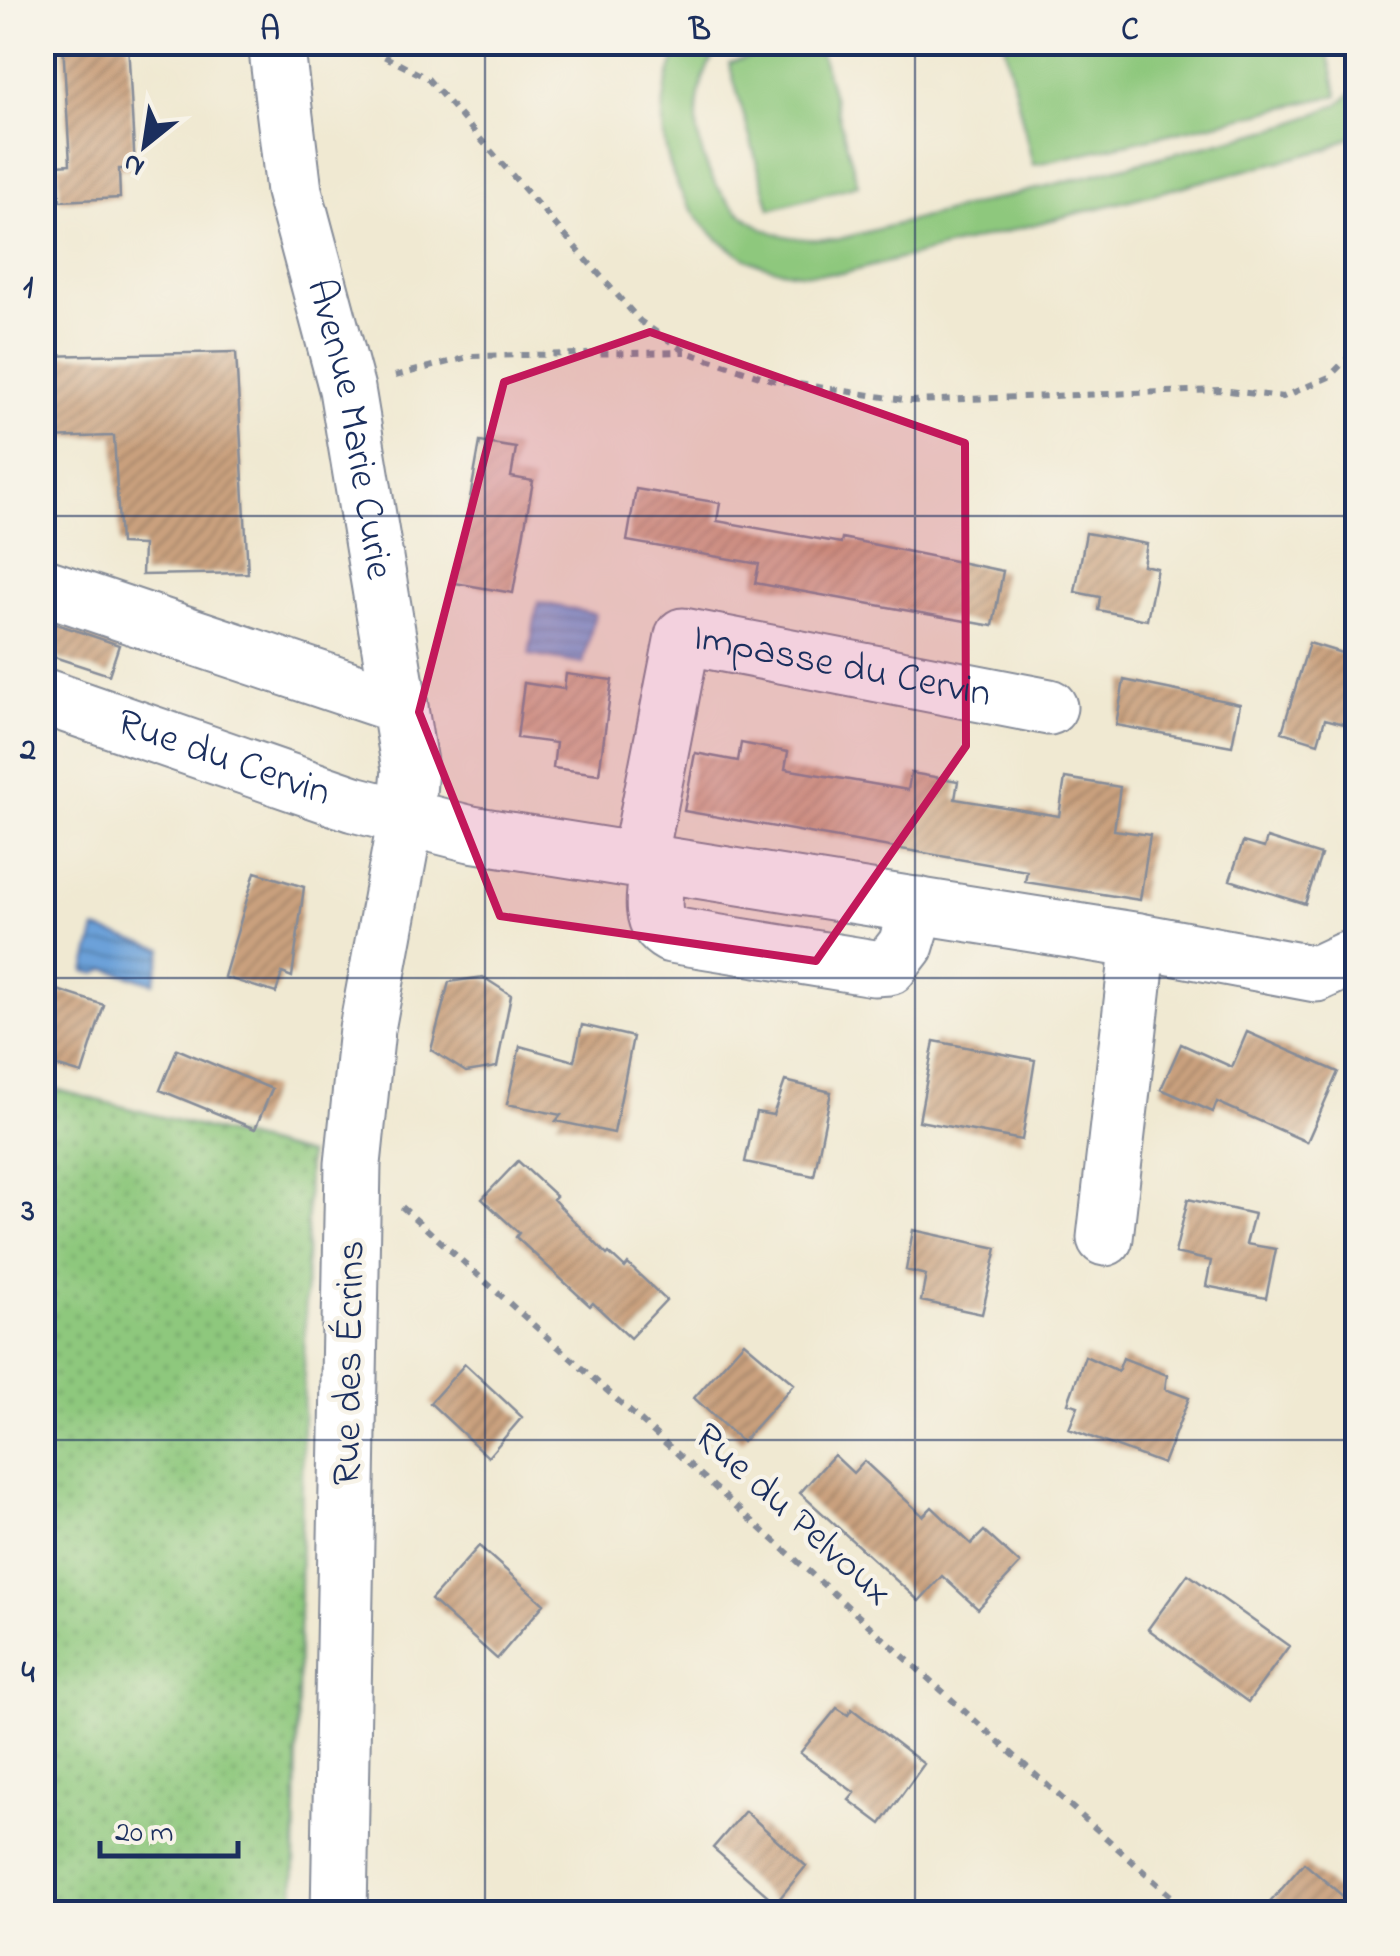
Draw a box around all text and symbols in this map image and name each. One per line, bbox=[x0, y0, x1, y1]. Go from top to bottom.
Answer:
text: A bbox=[260, 8, 280, 55]
text: B bbox=[687, 8, 711, 55]
text: C bbox=[1121, 8, 1139, 55]
north arrow bbox=[95, 95, 195, 195]
text: N bbox=[116, 141, 153, 186]
text: 1 bbox=[23, 266, 33, 313]
street label: Avenue Marie Curie bbox=[289, 272, 408, 584]
street label: Impasse du Cervin bbox=[688, 609, 996, 725]
street label: Rue du Cervin bbox=[109, 694, 338, 823]
text: 2 bbox=[19, 728, 36, 775]
text: 3 bbox=[20, 1189, 35, 1236]
street label: Rue des Écrins bbox=[319, 1240, 383, 1486]
street label: Rue du Pelvoux bbox=[679, 1410, 905, 1622]
text: 4 bbox=[21, 1651, 35, 1698]
scale bar bbox=[100, 1796, 238, 1858]
text: 20 m bbox=[115, 1812, 174, 1856]

